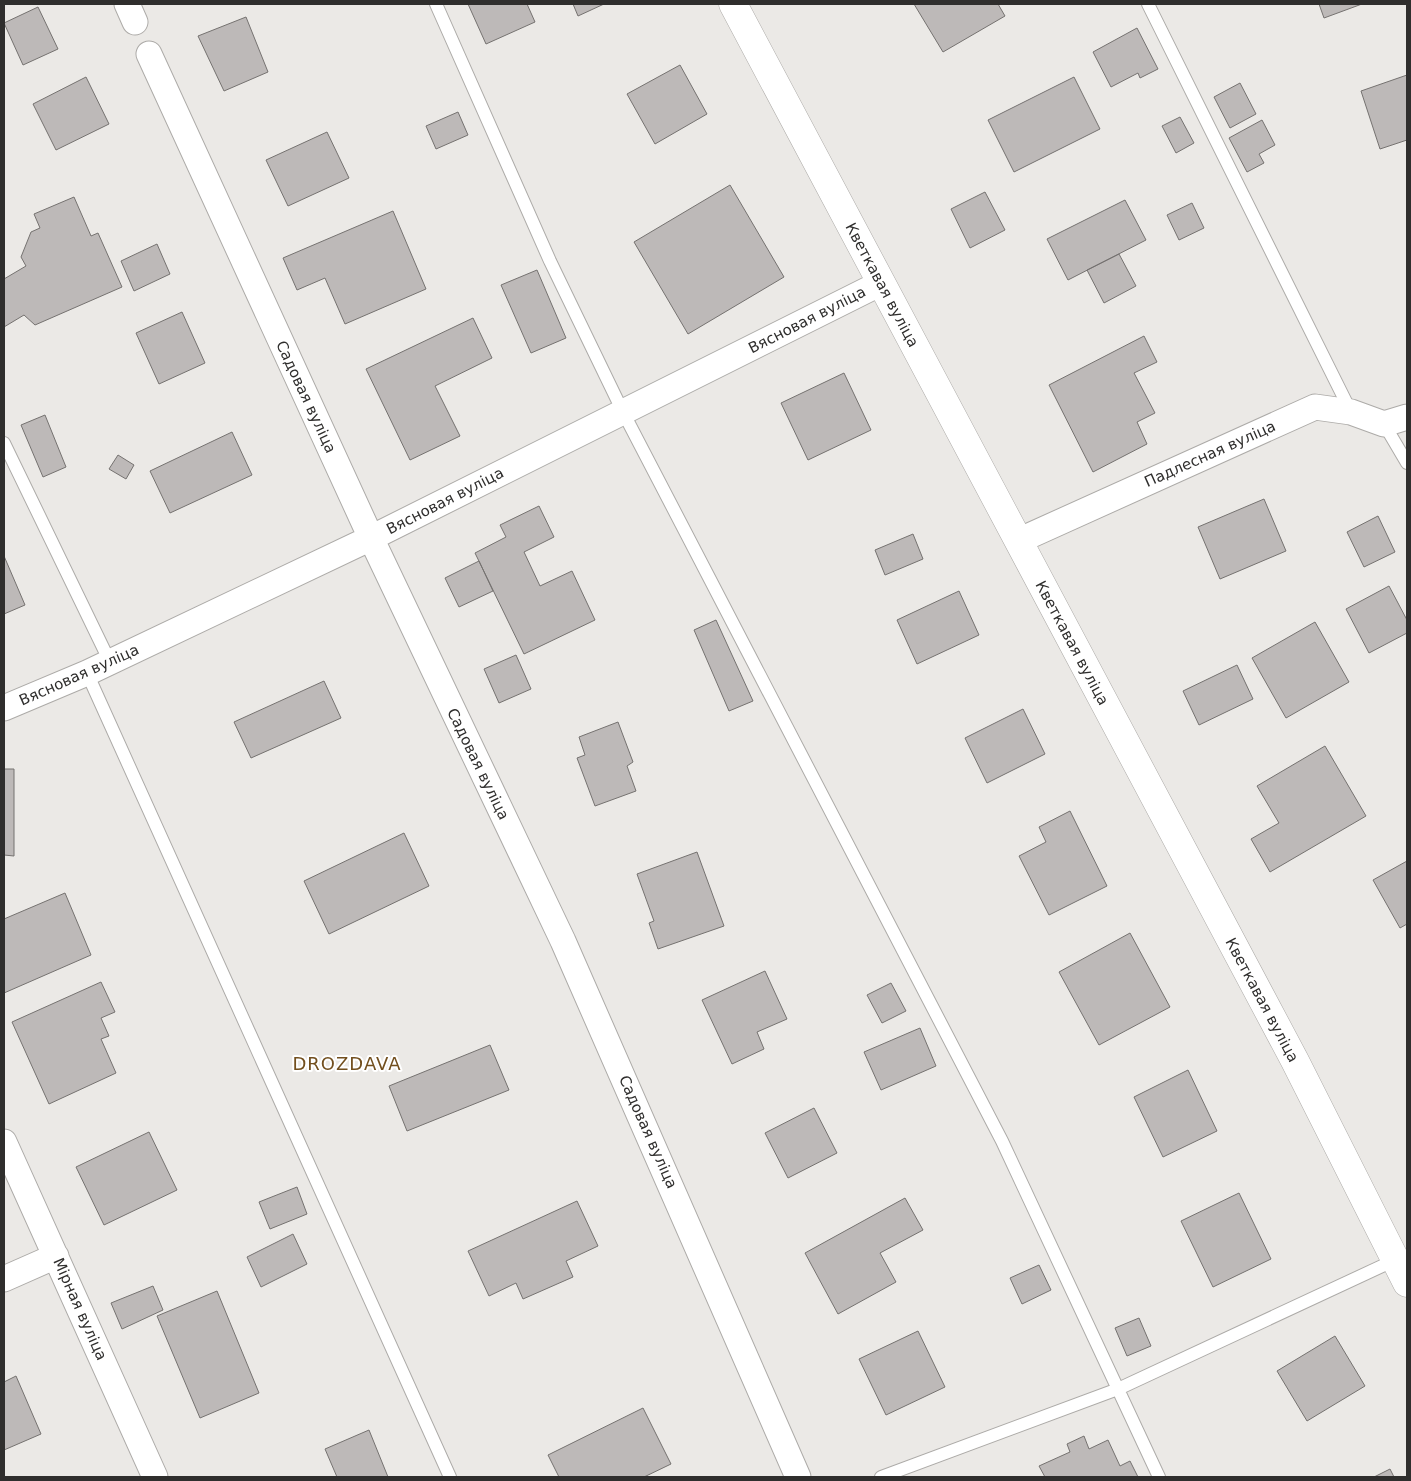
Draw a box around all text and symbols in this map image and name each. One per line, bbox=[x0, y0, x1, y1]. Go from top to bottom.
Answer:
street label: Кветкавая вуліца bbox=[842, 220, 922, 350]
street label: Вясновая вуліца bbox=[745, 283, 869, 357]
street label: Садовая вуліца bbox=[272, 338, 340, 456]
street label: Падлесная вуліца bbox=[1142, 417, 1278, 491]
street label: Вясновая вуліца bbox=[383, 464, 507, 538]
street label: Кветкавая вуліца bbox=[1032, 578, 1112, 708]
street label: Вясновая вуліца bbox=[16, 640, 142, 710]
street label: Садовая вуліца bbox=[443, 705, 513, 823]
street label: Кветкавая вуліца bbox=[1222, 935, 1302, 1065]
district label: DROZDAVA bbox=[292, 1053, 402, 1074]
street label: Садовая вуліца bbox=[615, 1073, 681, 1191]
street label: Мірная вуліца bbox=[49, 1255, 111, 1363]

